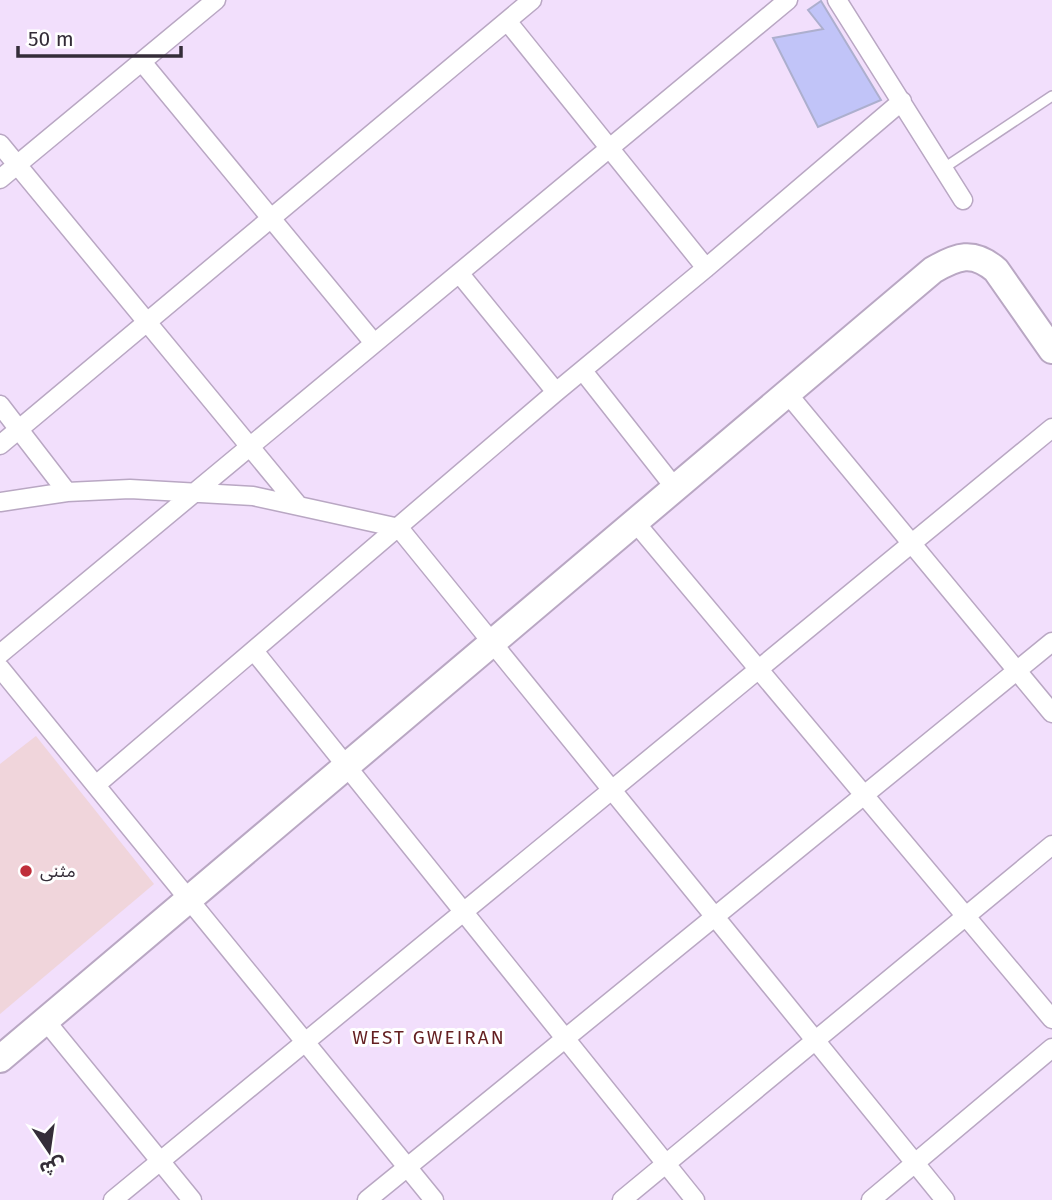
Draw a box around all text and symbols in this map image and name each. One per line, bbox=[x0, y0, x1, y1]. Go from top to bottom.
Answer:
scale bar bbox=[18, 14, 180, 58]
text: 50 m bbox=[28, 26, 74, 52]
place label: مثنى bbox=[40, 860, 76, 882]
marker: مثنى bbox=[18, 863, 34, 879]
district label: WEST GWEIRAN bbox=[352, 1026, 506, 1049]
north arrow bbox=[14, 1116, 84, 1186]
text: ش bbox=[37, 1153, 68, 1181]

